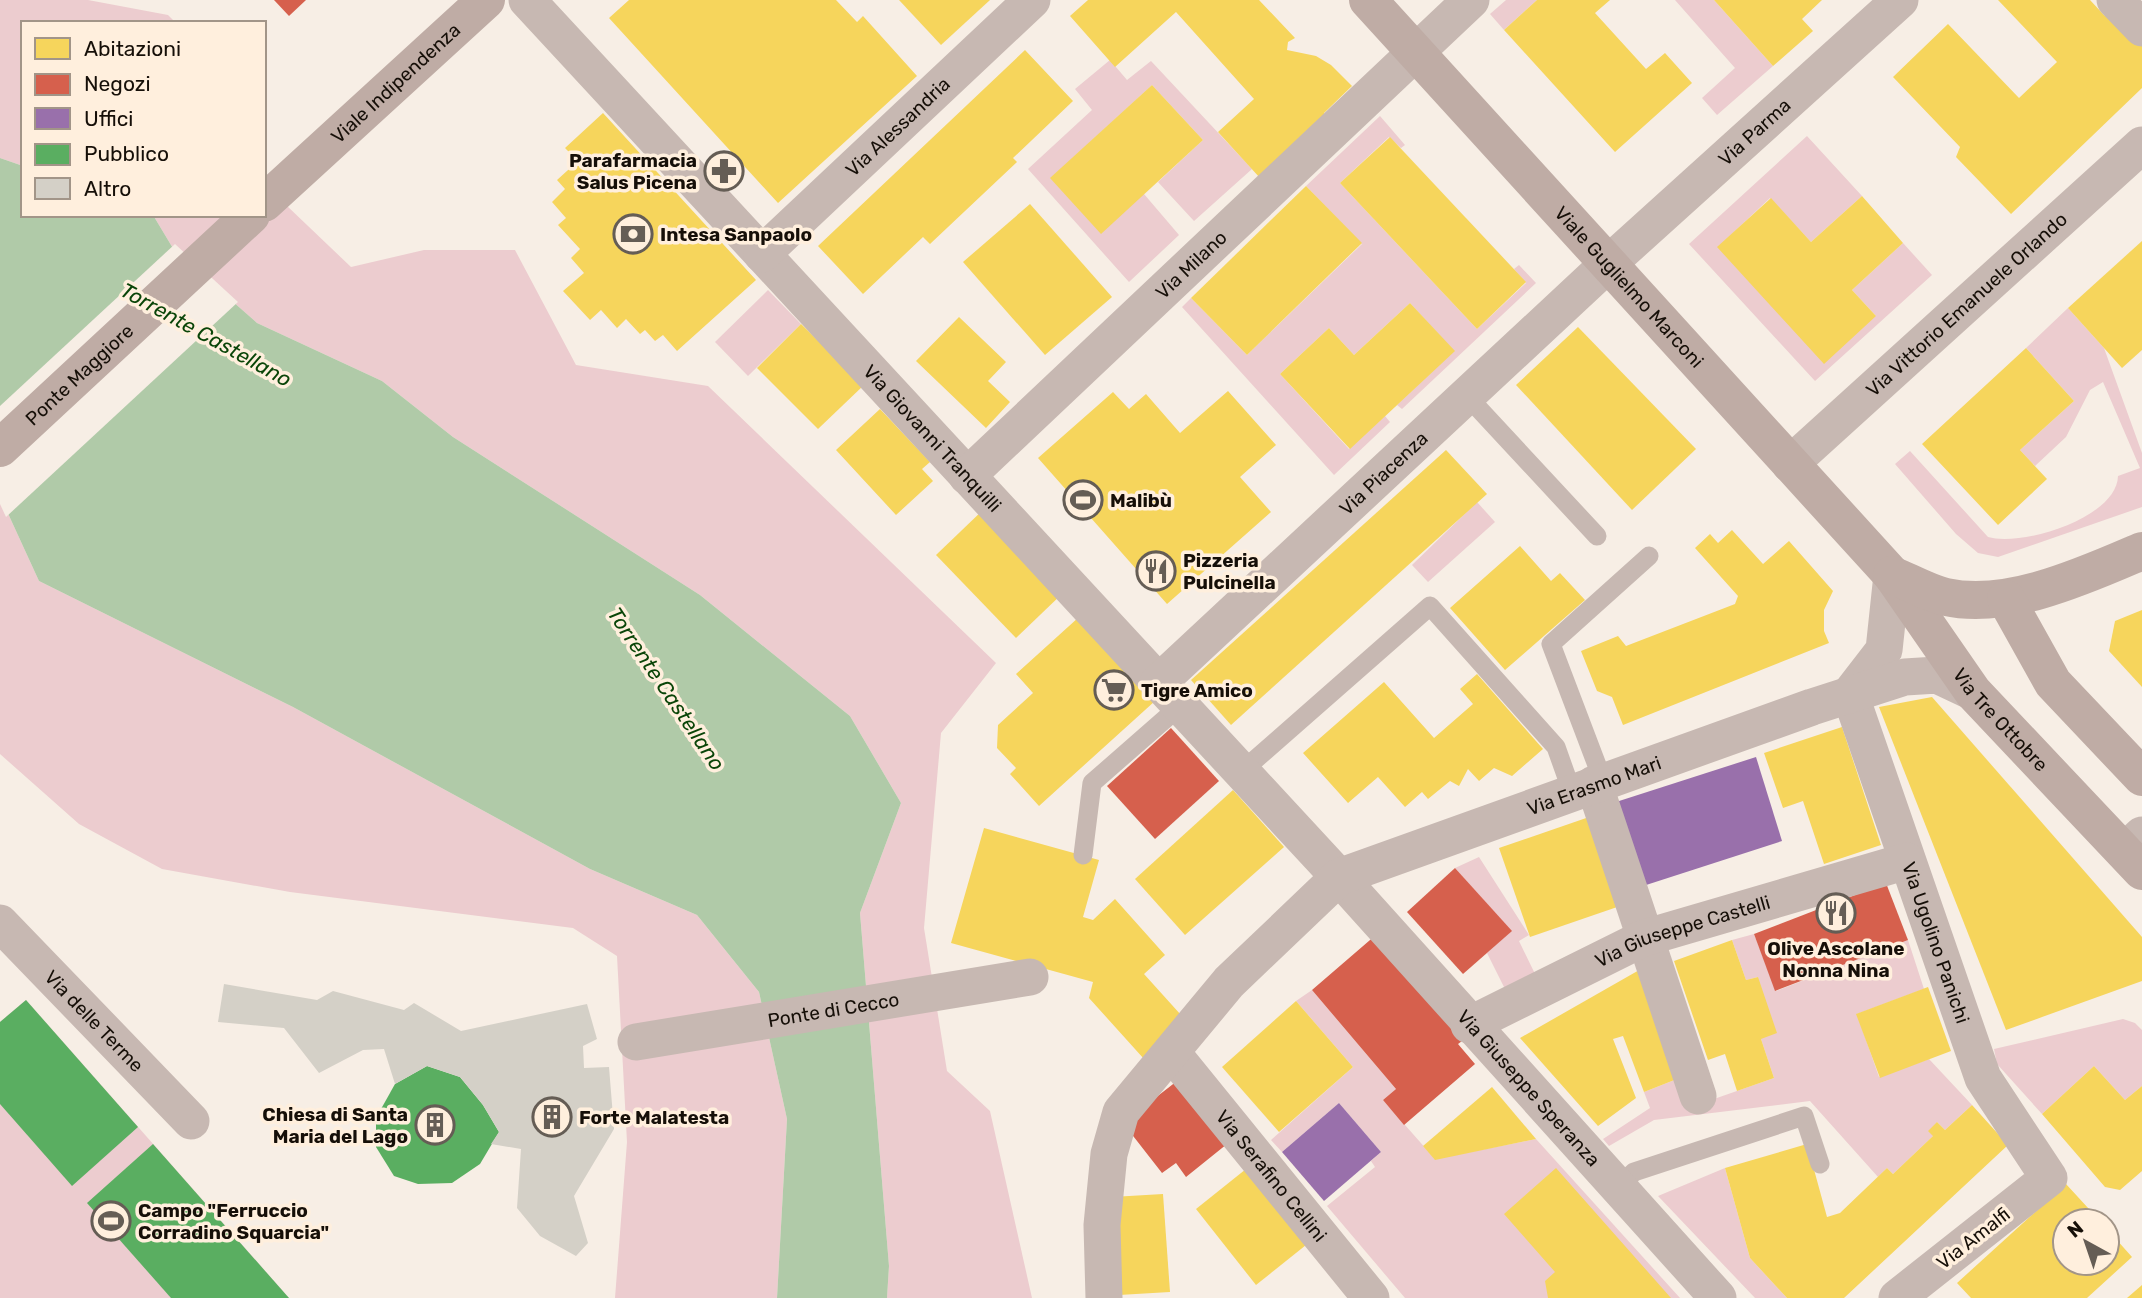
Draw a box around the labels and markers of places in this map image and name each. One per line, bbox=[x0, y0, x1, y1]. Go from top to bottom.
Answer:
place label: Parafarmacia Salus Picena bbox=[569, 149, 697, 194]
pharmacy icon: Parafarmacia Salus Picena bbox=[703, 150, 745, 192]
bank icon: Intesa Sanpaolo bbox=[612, 213, 654, 255]
place label: Intesa Sanpaolo bbox=[660, 223, 812, 246]
sports icon: Malibù bbox=[1062, 479, 1104, 521]
place label: Malibù bbox=[1110, 489, 1172, 512]
place label: Pizzeria Pulcinella bbox=[1183, 549, 1276, 594]
restaurant icon: Pizzeria Pulcinella bbox=[1135, 550, 1177, 592]
supermarket icon: Tigre Amico bbox=[1093, 669, 1135, 711]
place label: Tigre Amico bbox=[1141, 679, 1253, 702]
restaurant icon: Olive Ascolane Nonna Nina bbox=[1815, 892, 1857, 934]
place label: Olive Ascolane Nonna Nina bbox=[1767, 937, 1905, 982]
building icon: Forte Malatesta bbox=[531, 1096, 573, 1138]
place label: Chiesa di Santa Maria del Lago bbox=[262, 1103, 408, 1148]
building icon: Chiesa di Santa Maria del Lago bbox=[414, 1104, 456, 1146]
place label: Forte Malatesta bbox=[579, 1106, 729, 1129]
place label: Campo "Ferruccio Corradino Squarcia" bbox=[138, 1199, 329, 1244]
sports icon: Campo "Ferruccio Corradino Squarcia" bbox=[90, 1200, 132, 1242]

